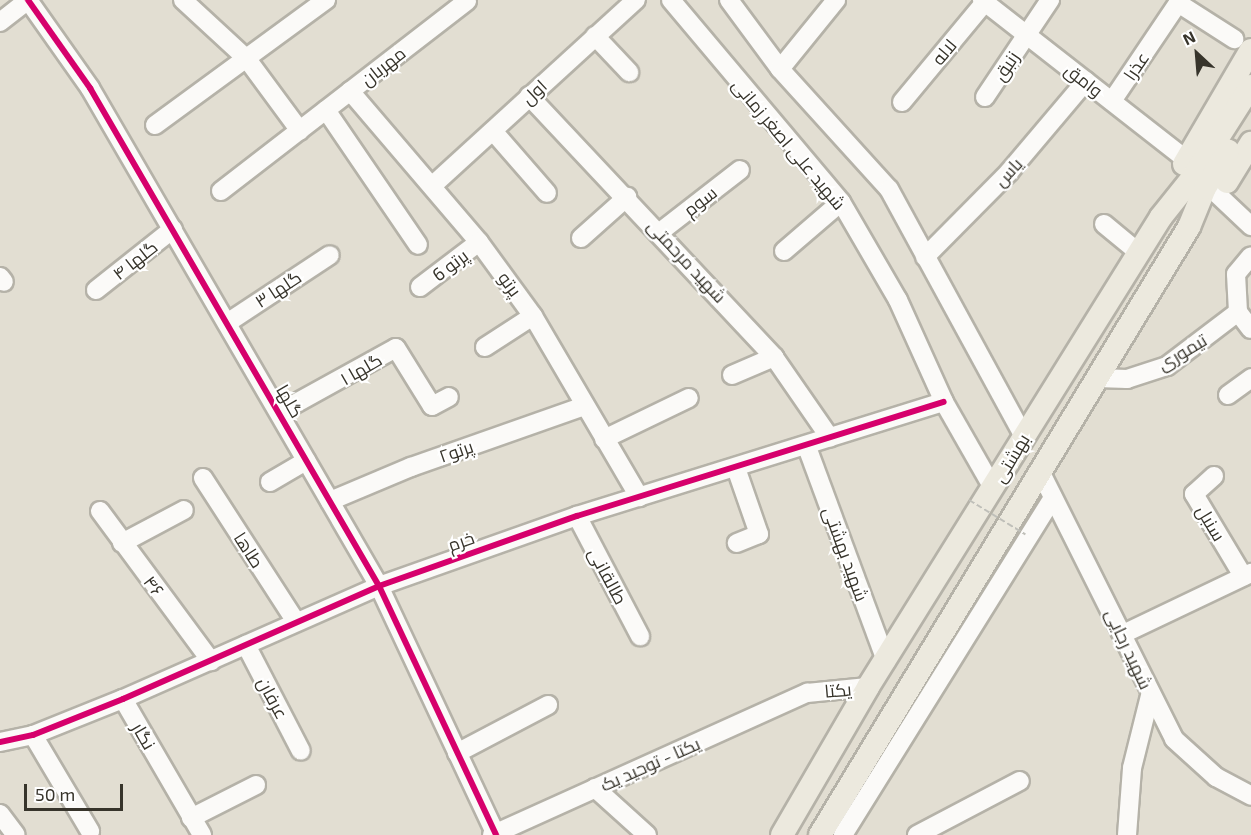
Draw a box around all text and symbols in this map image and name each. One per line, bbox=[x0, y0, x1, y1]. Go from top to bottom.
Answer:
north arrow bbox=[1167, 24, 1227, 84]
text: N bbox=[1180, 26, 1198, 48]
street label: لاله bbox=[927, 35, 961, 69]
street label: مهربان bbox=[356, 42, 410, 90]
street label: زنبق bbox=[988, 47, 1024, 85]
street label: عذرا bbox=[1119, 48, 1153, 84]
street label: وامق bbox=[1061, 58, 1107, 102]
street label: شهید علی اصغر زمانی bbox=[728, 74, 850, 214]
street label: اول bbox=[517, 75, 551, 109]
street label: یاس bbox=[989, 153, 1027, 191]
street label: سوم bbox=[679, 181, 721, 221]
street label: شهید مرحمتی bbox=[643, 215, 731, 307]
street label: گلها ۴ bbox=[108, 236, 162, 284]
street label: پرتو 6 bbox=[428, 244, 472, 286]
street label: گلها ۳ bbox=[251, 266, 305, 312]
street label: پرتو bbox=[494, 267, 526, 301]
street label: تیموری bbox=[1154, 329, 1210, 375]
street label: گلها ۱ bbox=[336, 349, 386, 389]
street label: گلها bbox=[272, 381, 308, 421]
street label: بهشتی bbox=[988, 430, 1034, 486]
street label: پرتو۲ bbox=[436, 435, 476, 467]
street label: سنبل bbox=[1192, 501, 1230, 545]
street label: شهید بهشتی bbox=[819, 504, 873, 604]
street label: خرم bbox=[445, 526, 477, 556]
street label: طاها bbox=[230, 528, 268, 572]
street label: طالقانی bbox=[584, 544, 632, 608]
street label: ۴۶ bbox=[139, 571, 169, 601]
street label: شهید رجایی bbox=[1101, 605, 1157, 693]
street label: عرفان bbox=[253, 673, 293, 723]
street label: یکتا bbox=[823, 678, 853, 702]
street label: نگار bbox=[128, 719, 160, 753]
street label: یکتا - توحید یک bbox=[597, 732, 703, 796]
scale bar bbox=[27, 772, 126, 810]
text: 50 m bbox=[35, 783, 75, 805]

